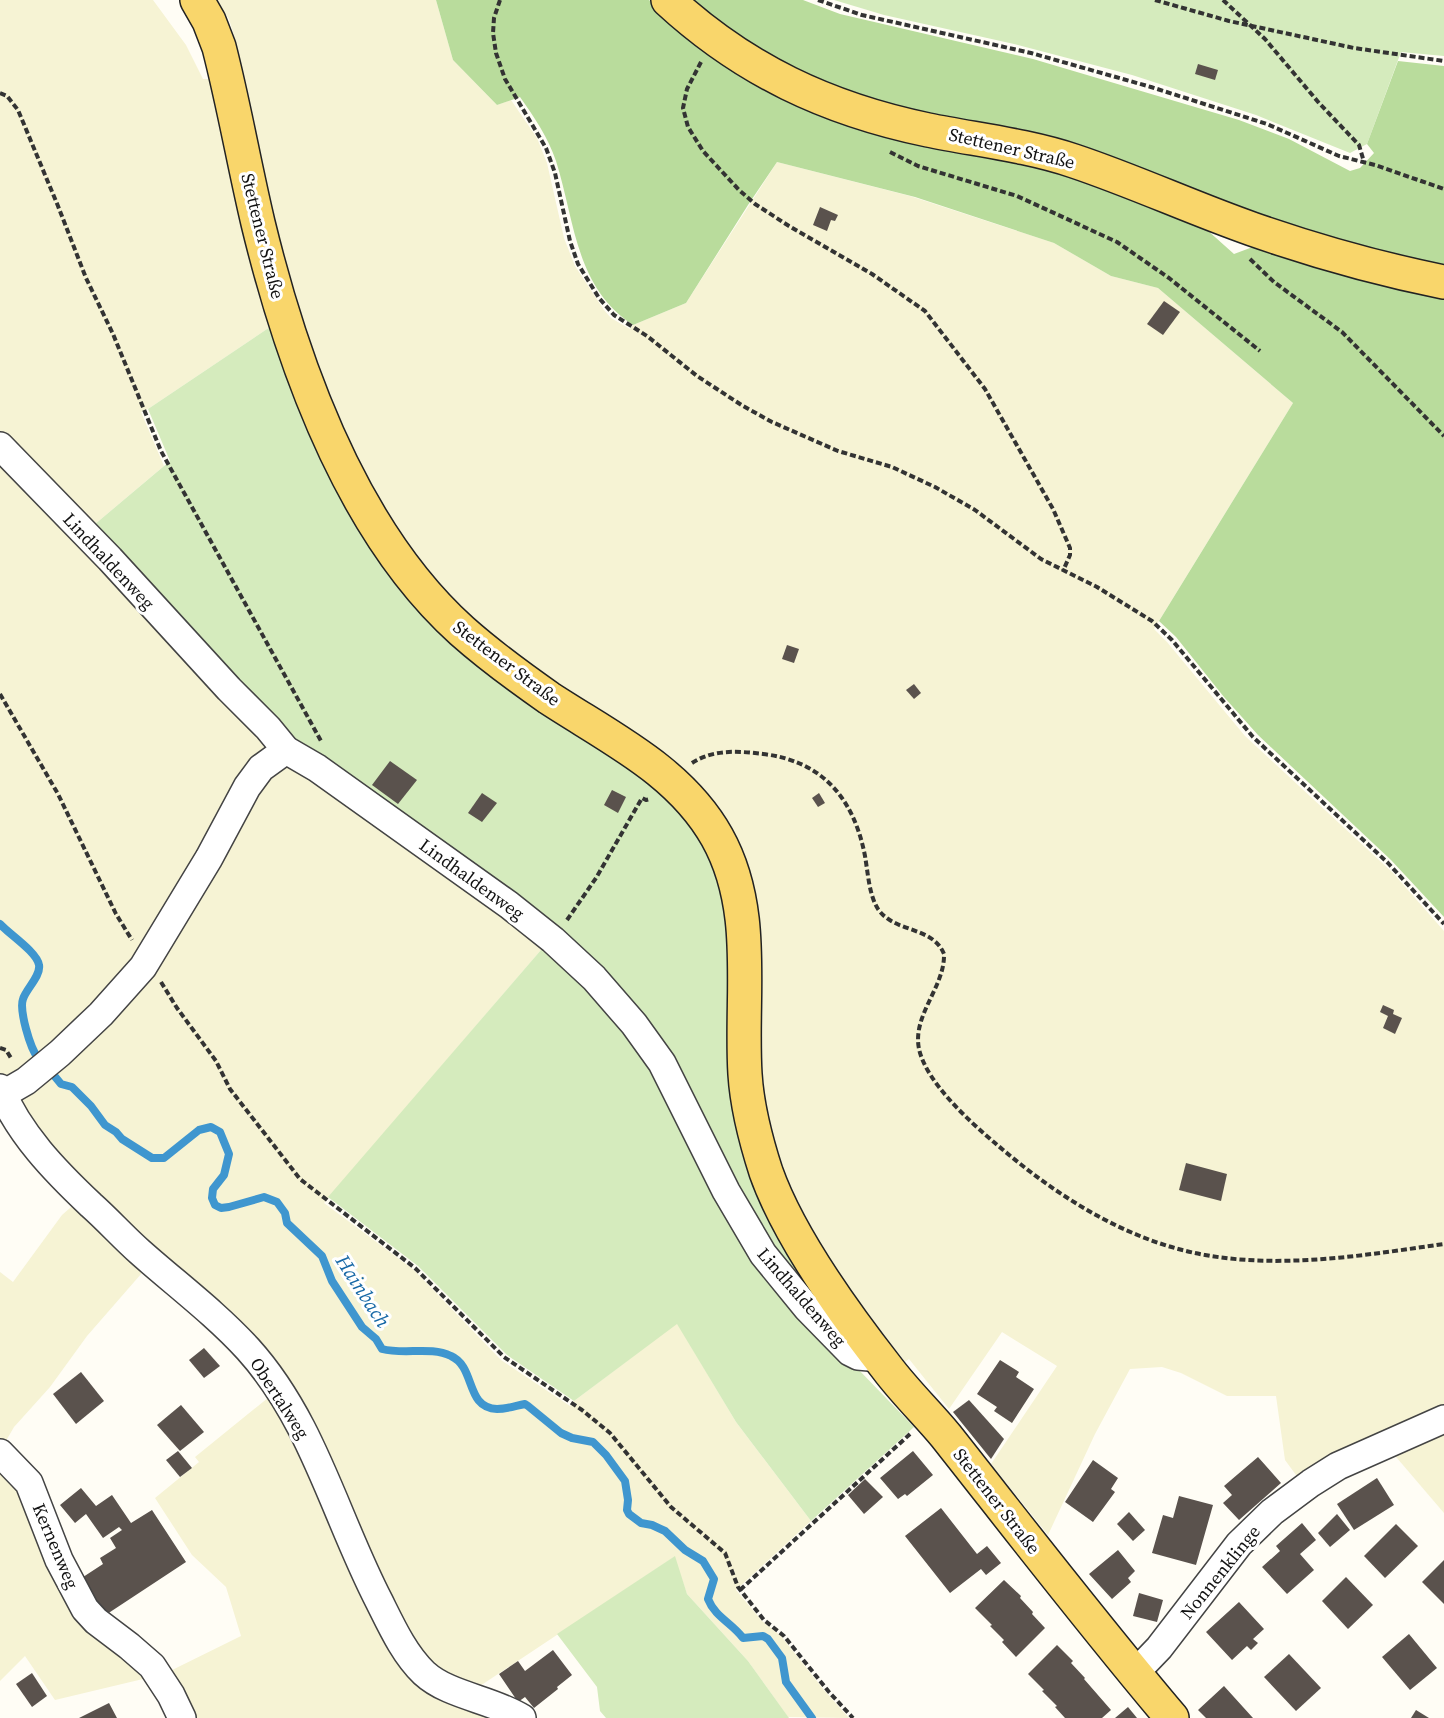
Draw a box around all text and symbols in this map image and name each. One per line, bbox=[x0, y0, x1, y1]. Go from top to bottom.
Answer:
street label: Stettener Straße bbox=[947, 121, 1077, 175]
street label: Stettener Straße bbox=[235, 171, 291, 301]
street label: Lindhaldenweg bbox=[58, 507, 160, 615]
street label: Stettener Straße bbox=[448, 614, 566, 712]
street label: Lindhaldenweg bbox=[414, 832, 530, 926]
street label: Lindhaldenweg bbox=[752, 1242, 852, 1352]
water label: Hainbach bbox=[328, 1248, 397, 1333]
street label: Obertalweg bbox=[244, 1352, 316, 1444]
street label: Stettener Straße bbox=[948, 1443, 1046, 1559]
street label: Kernenweg bbox=[27, 1499, 85, 1593]
street label: Nonnenklinge bbox=[1174, 1520, 1266, 1624]

